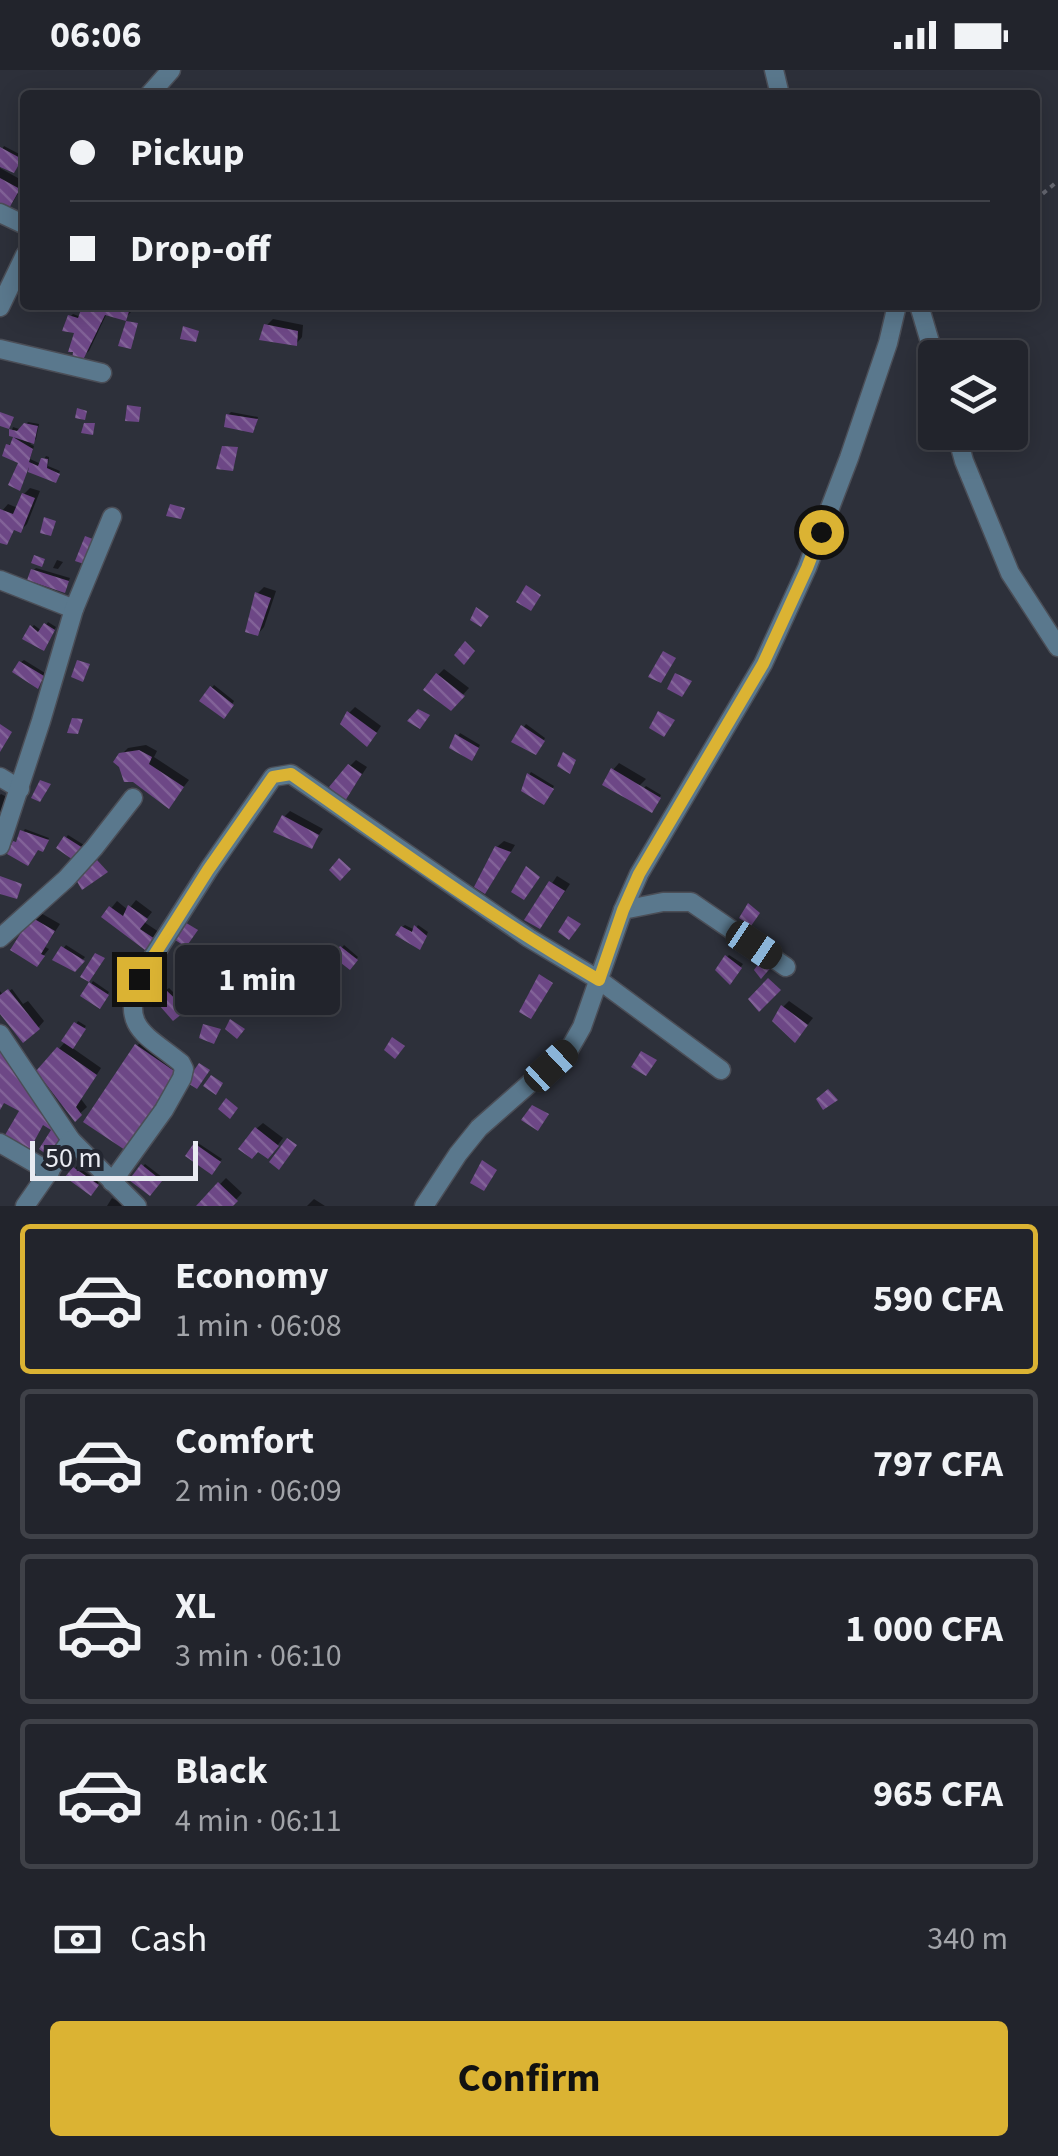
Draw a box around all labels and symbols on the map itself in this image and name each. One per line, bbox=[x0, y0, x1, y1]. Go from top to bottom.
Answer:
route start bbox=[799, 510, 844, 555]
car bbox=[721, 916, 787, 974]
callout: 1 min bbox=[174, 944, 339, 1014]
route end bbox=[117, 957, 162, 1002]
car bbox=[519, 1035, 583, 1097]
scale bar bbox=[30, 1136, 198, 1180]

